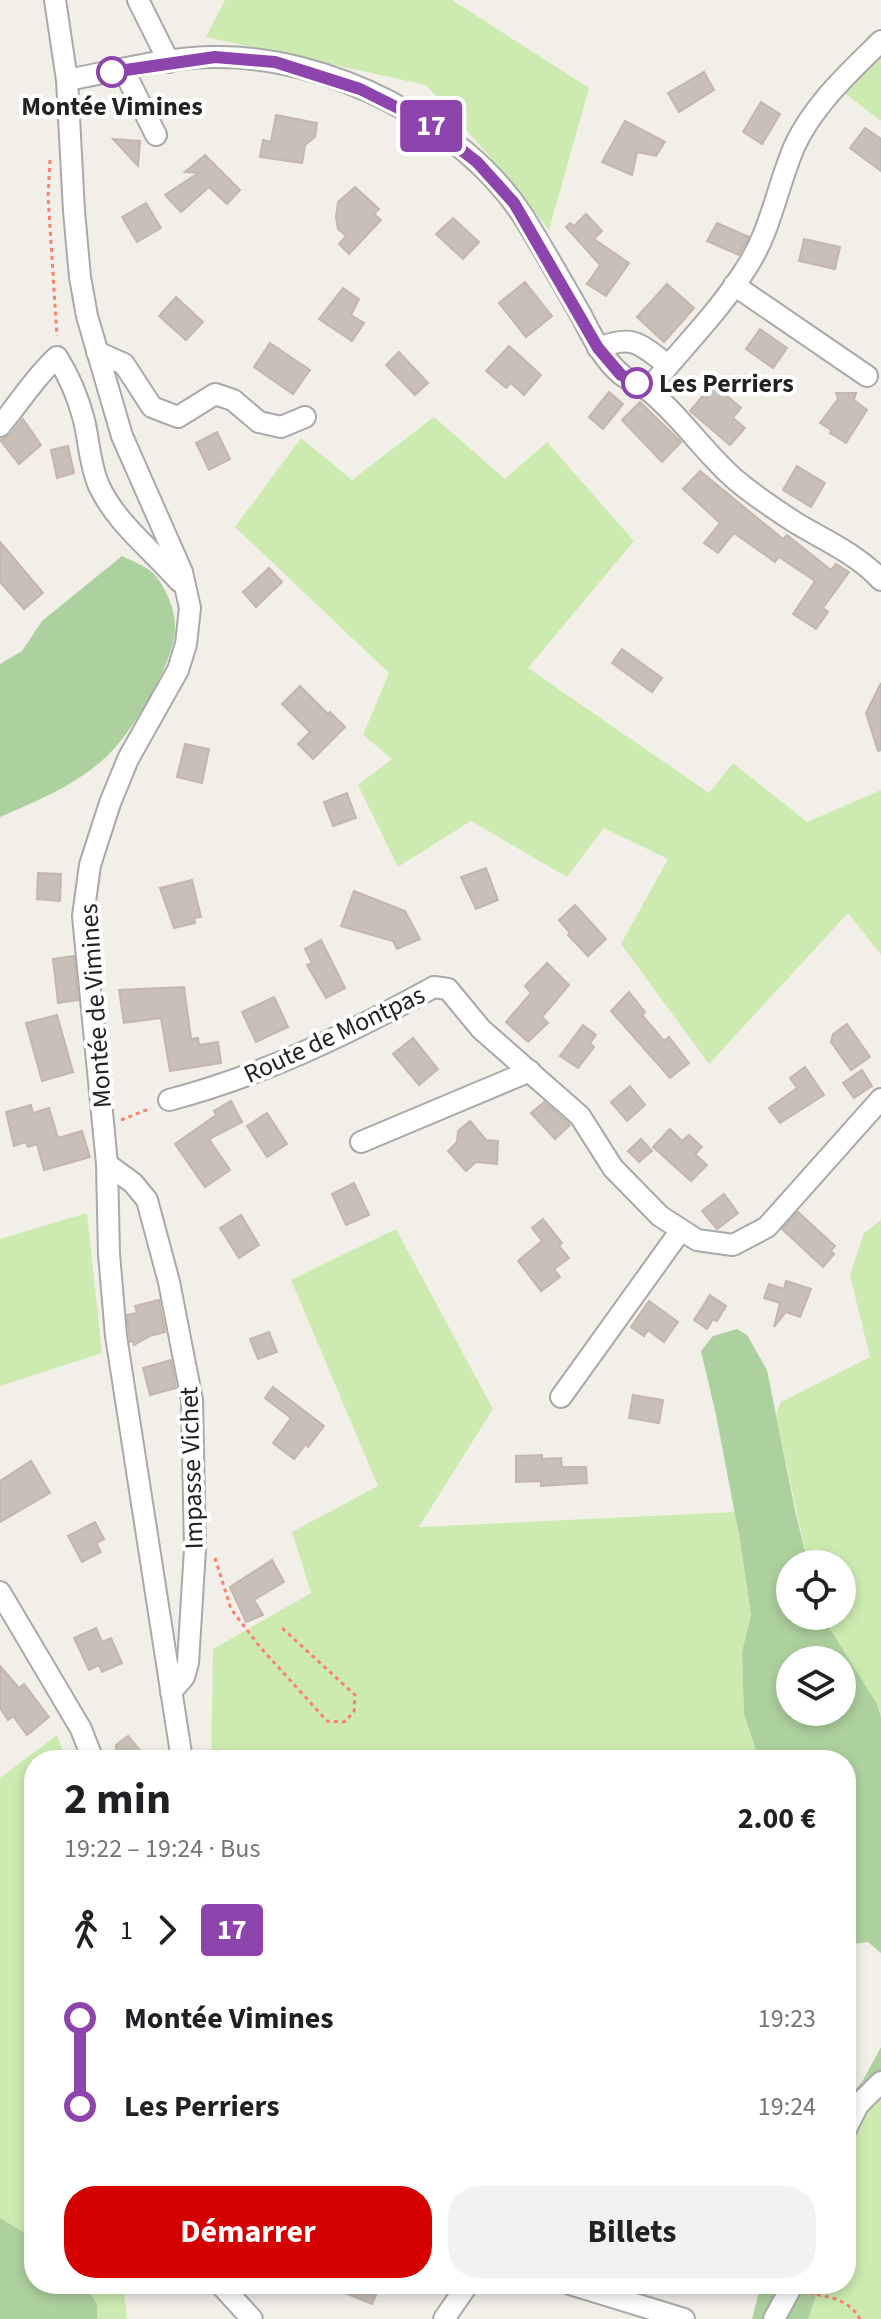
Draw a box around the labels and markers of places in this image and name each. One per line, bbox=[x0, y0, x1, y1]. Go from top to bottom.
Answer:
marker: Montée Vimines bbox=[97, 57, 127, 87]
place label: Montée Vimines bbox=[21, 88, 203, 125]
place label: Les Perriers bbox=[659, 365, 794, 402]
marker: Les Perriers bbox=[622, 368, 652, 398]

